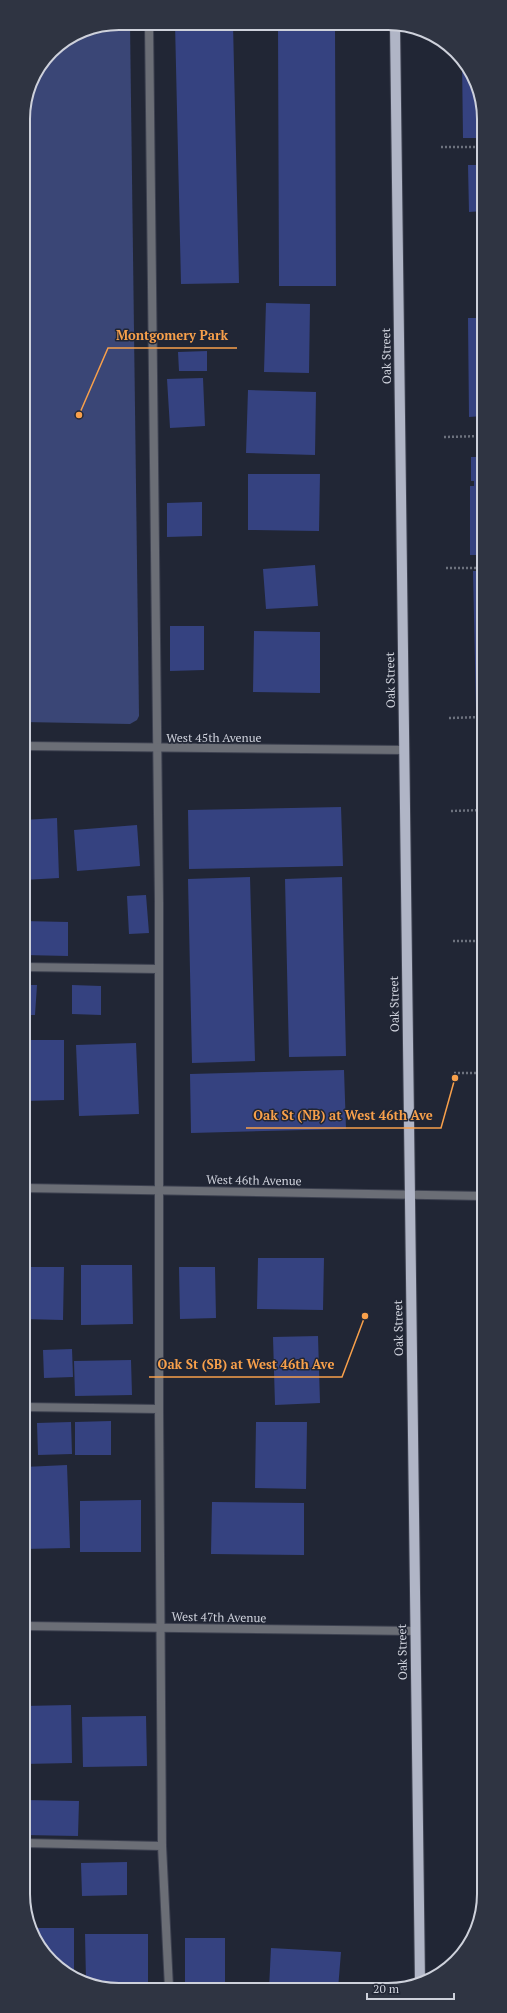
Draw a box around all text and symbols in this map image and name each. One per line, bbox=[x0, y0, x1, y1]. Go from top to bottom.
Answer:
callout: Montgomery Park bbox=[108, 323, 237, 348]
text: Montgomery Park bbox=[116, 326, 229, 344]
street label: Oak Street bbox=[378, 327, 394, 384]
street label: Oak Street bbox=[382, 651, 398, 708]
street label: West 45th Avenue bbox=[166, 730, 262, 745]
street label: Oak Street bbox=[386, 975, 402, 1032]
callout: Oak St (NB) at West 46th Ave bbox=[246, 1103, 441, 1128]
text: Oak St (NB) at West 46th Ave bbox=[253, 1106, 433, 1124]
street label: West 46th Avenue bbox=[206, 1172, 302, 1188]
street label: Oak Street bbox=[390, 1299, 406, 1356]
callout: Oak St (SB) at West 46th Ave bbox=[149, 1352, 342, 1377]
text: Oak St (SB) at West 46th Ave bbox=[158, 1355, 334, 1373]
street label: West 47th Avenue bbox=[171, 1609, 267, 1625]
street label: Oak Street bbox=[394, 1623, 410, 1680]
scale bar bbox=[367, 1975, 454, 2001]
text: 20 m bbox=[373, 1981, 400, 1996]

